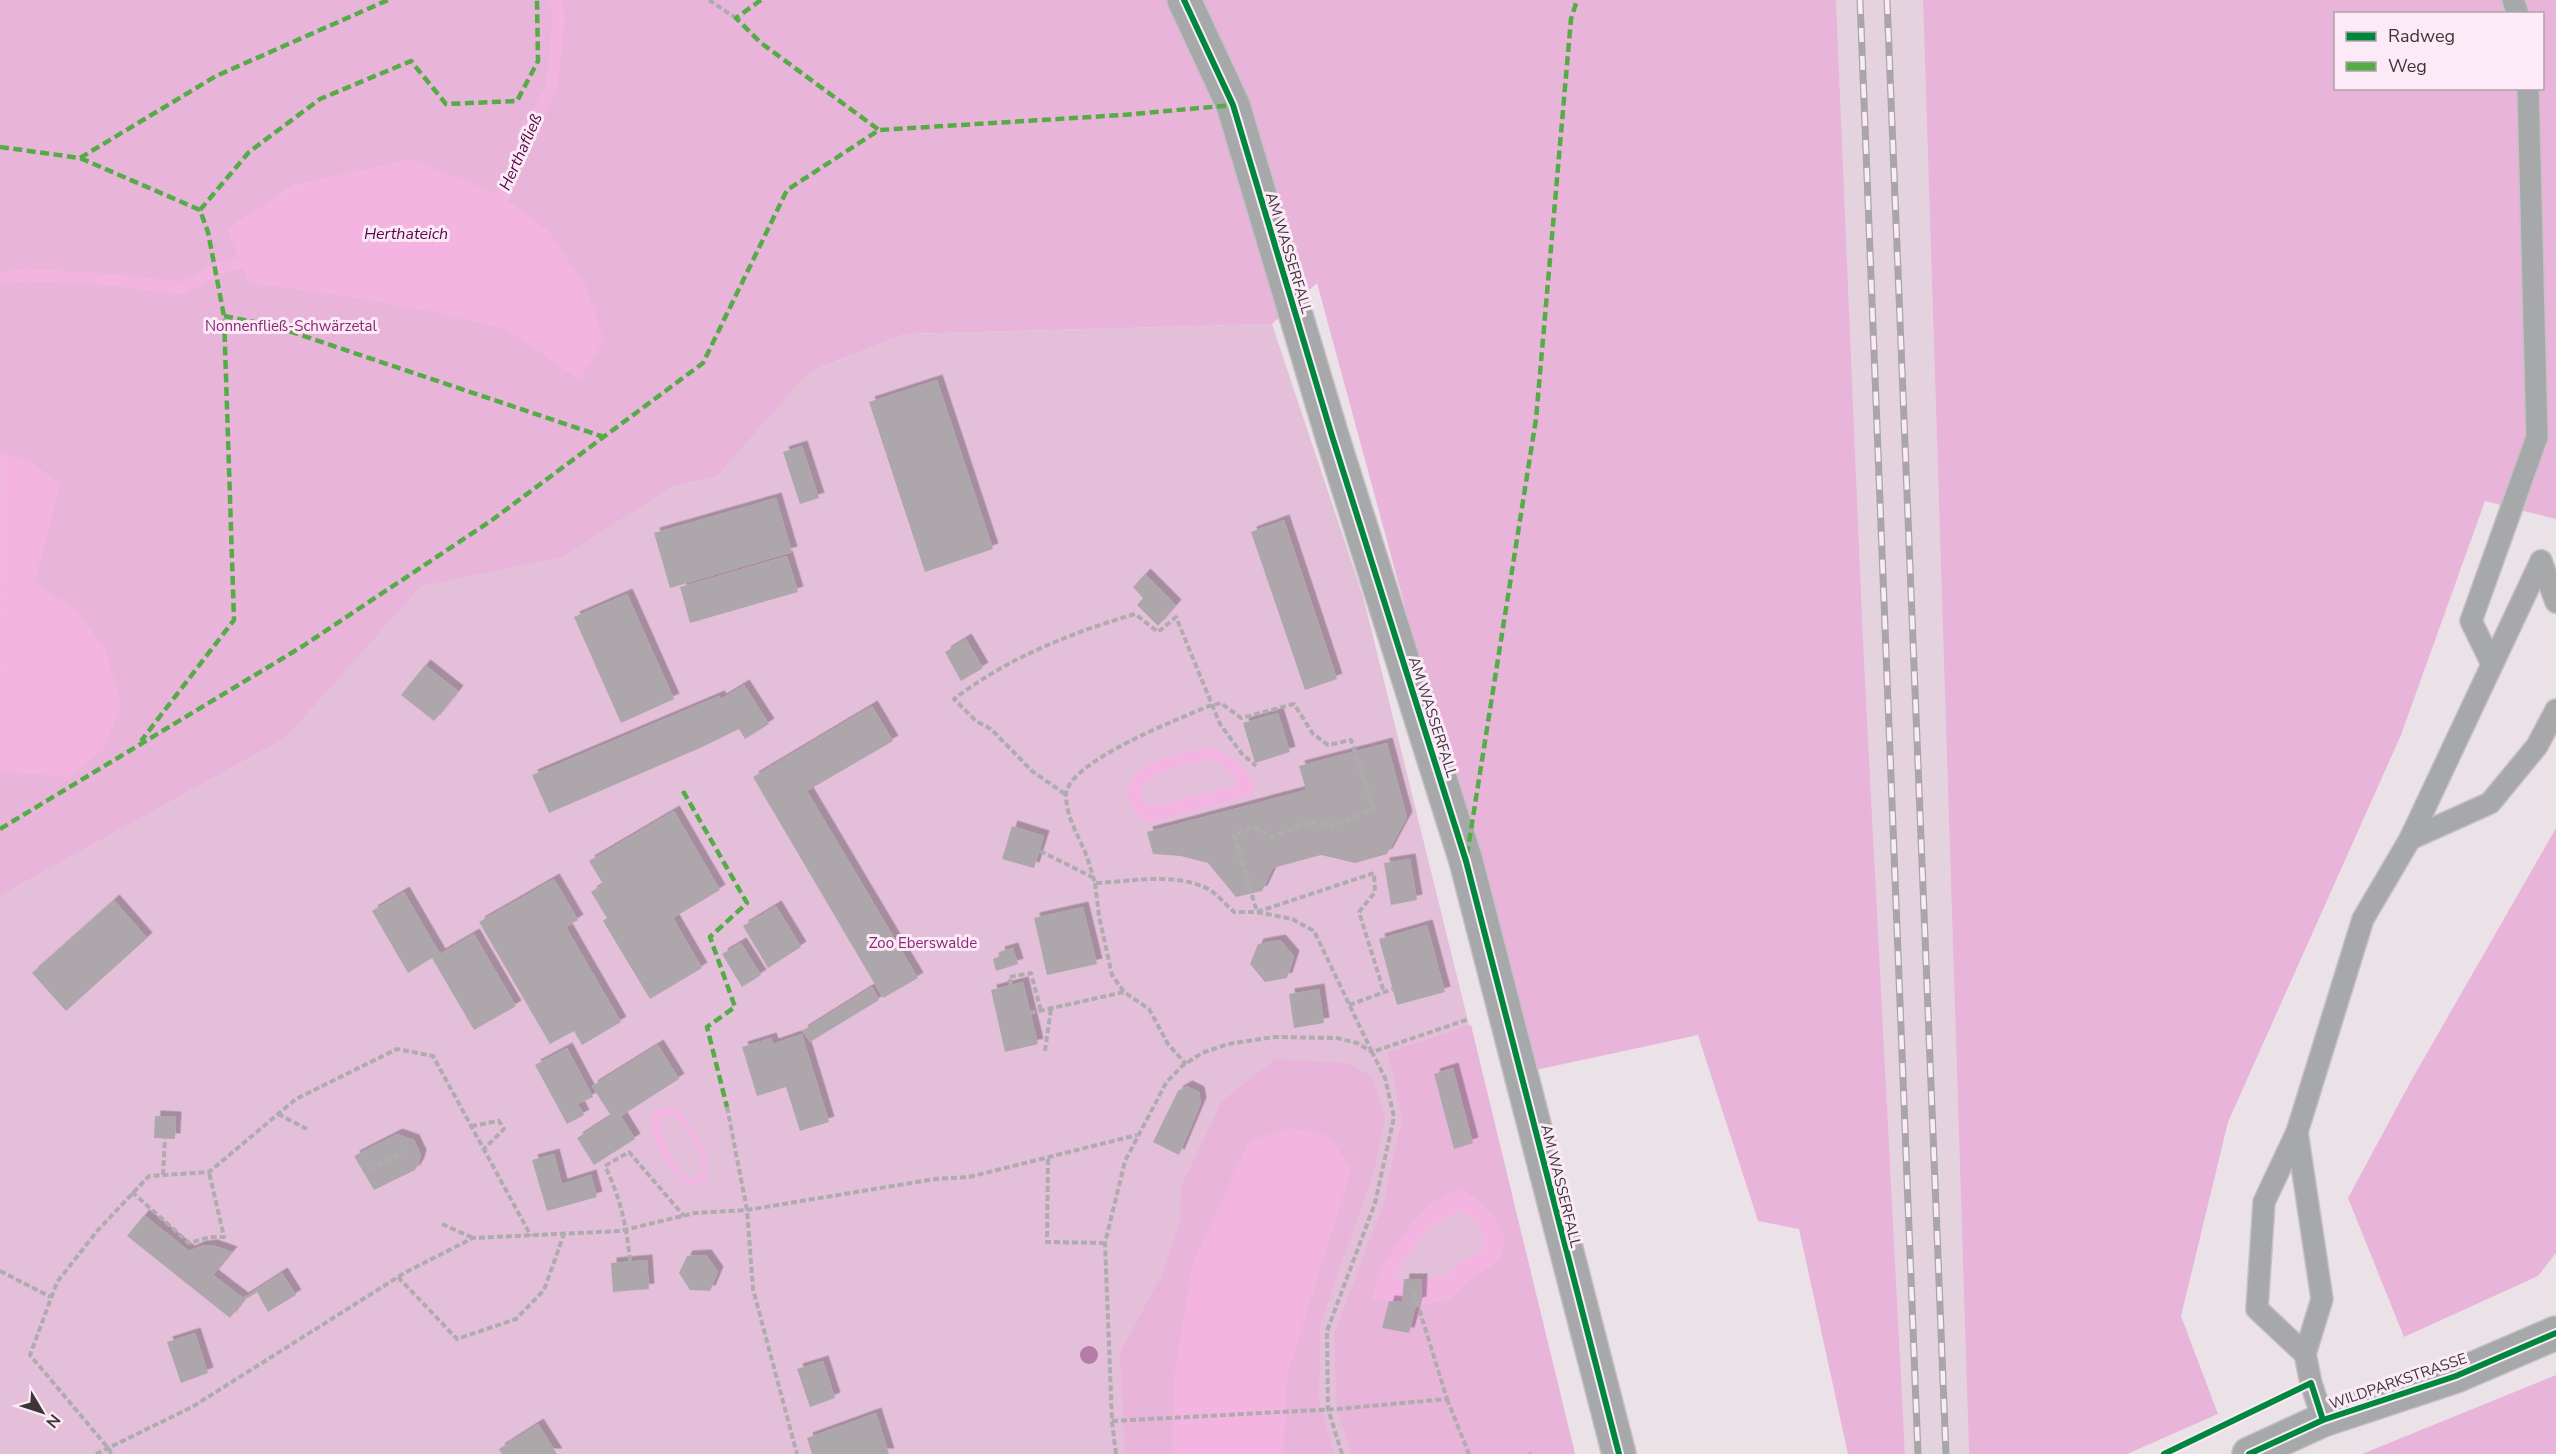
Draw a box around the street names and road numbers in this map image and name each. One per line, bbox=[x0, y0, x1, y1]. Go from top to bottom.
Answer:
street label: AM WASSERFALL bbox=[1261, 190, 1317, 316]
street label: AM WASSERFALL bbox=[1404, 654, 1462, 780]
street label: AM WASSERFALL bbox=[1536, 1122, 1586, 1250]
street label: WILDPARKSTRASSE bbox=[2327, 1348, 2469, 1414]

